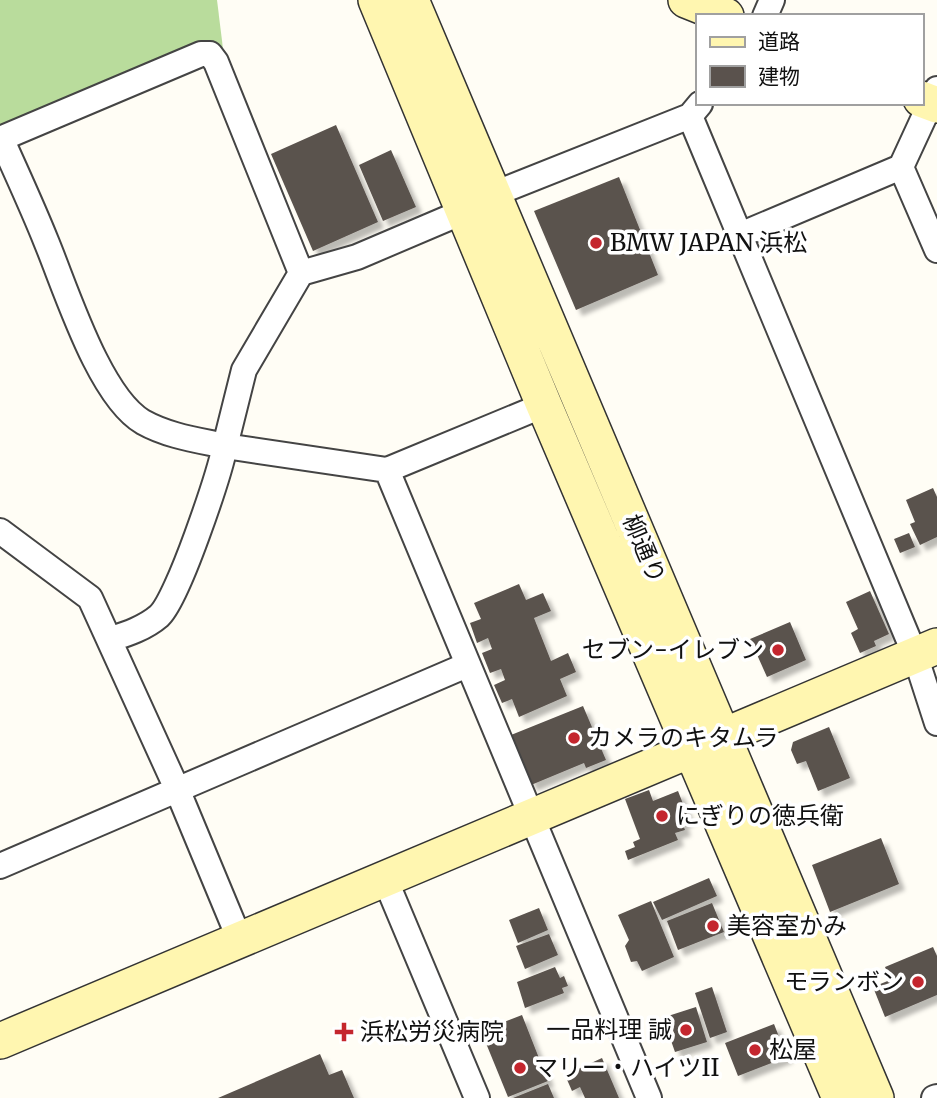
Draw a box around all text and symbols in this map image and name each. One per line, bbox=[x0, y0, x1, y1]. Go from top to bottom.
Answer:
legend bbox=[696, 14, 923, 105]
text: 道路 bbox=[758, 28, 800, 55]
text: 建物 bbox=[758, 63, 800, 90]
place label: BMW JAPAN 浜松 bbox=[610, 227, 807, 258]
marker: BMW JAPAN 浜松 bbox=[588, 235, 604, 251]
street label: 柳通り bbox=[616, 510, 673, 588]
place label: セブン-イレブン bbox=[582, 634, 764, 665]
marker: セブン-イレブン bbox=[770, 642, 786, 658]
place label: カメラのキタムラ bbox=[588, 722, 779, 753]
marker: カメラのキタムラ bbox=[566, 730, 582, 746]
place label: にぎりの徳兵衛 bbox=[676, 800, 844, 831]
marker: にぎりの徳兵衛 bbox=[654, 808, 670, 824]
place label: 美容室かみ bbox=[727, 910, 847, 941]
marker: 美容室かみ bbox=[705, 918, 721, 934]
place label: モランボン bbox=[784, 966, 904, 997]
marker: モランボン bbox=[910, 974, 926, 990]
place label: 一品料理 誠 bbox=[546, 1014, 672, 1045]
place label: 浜松労災病院 bbox=[360, 1016, 504, 1047]
marker: 浜松労災病院 bbox=[334, 1022, 354, 1042]
marker: 一品料理 誠 bbox=[678, 1022, 694, 1038]
place label: 松屋 bbox=[769, 1034, 817, 1065]
marker: 松屋 bbox=[747, 1042, 763, 1058]
place label: マリー・ハイツII bbox=[534, 1052, 719, 1083]
marker: マリー・ハイツII bbox=[512, 1060, 528, 1076]

